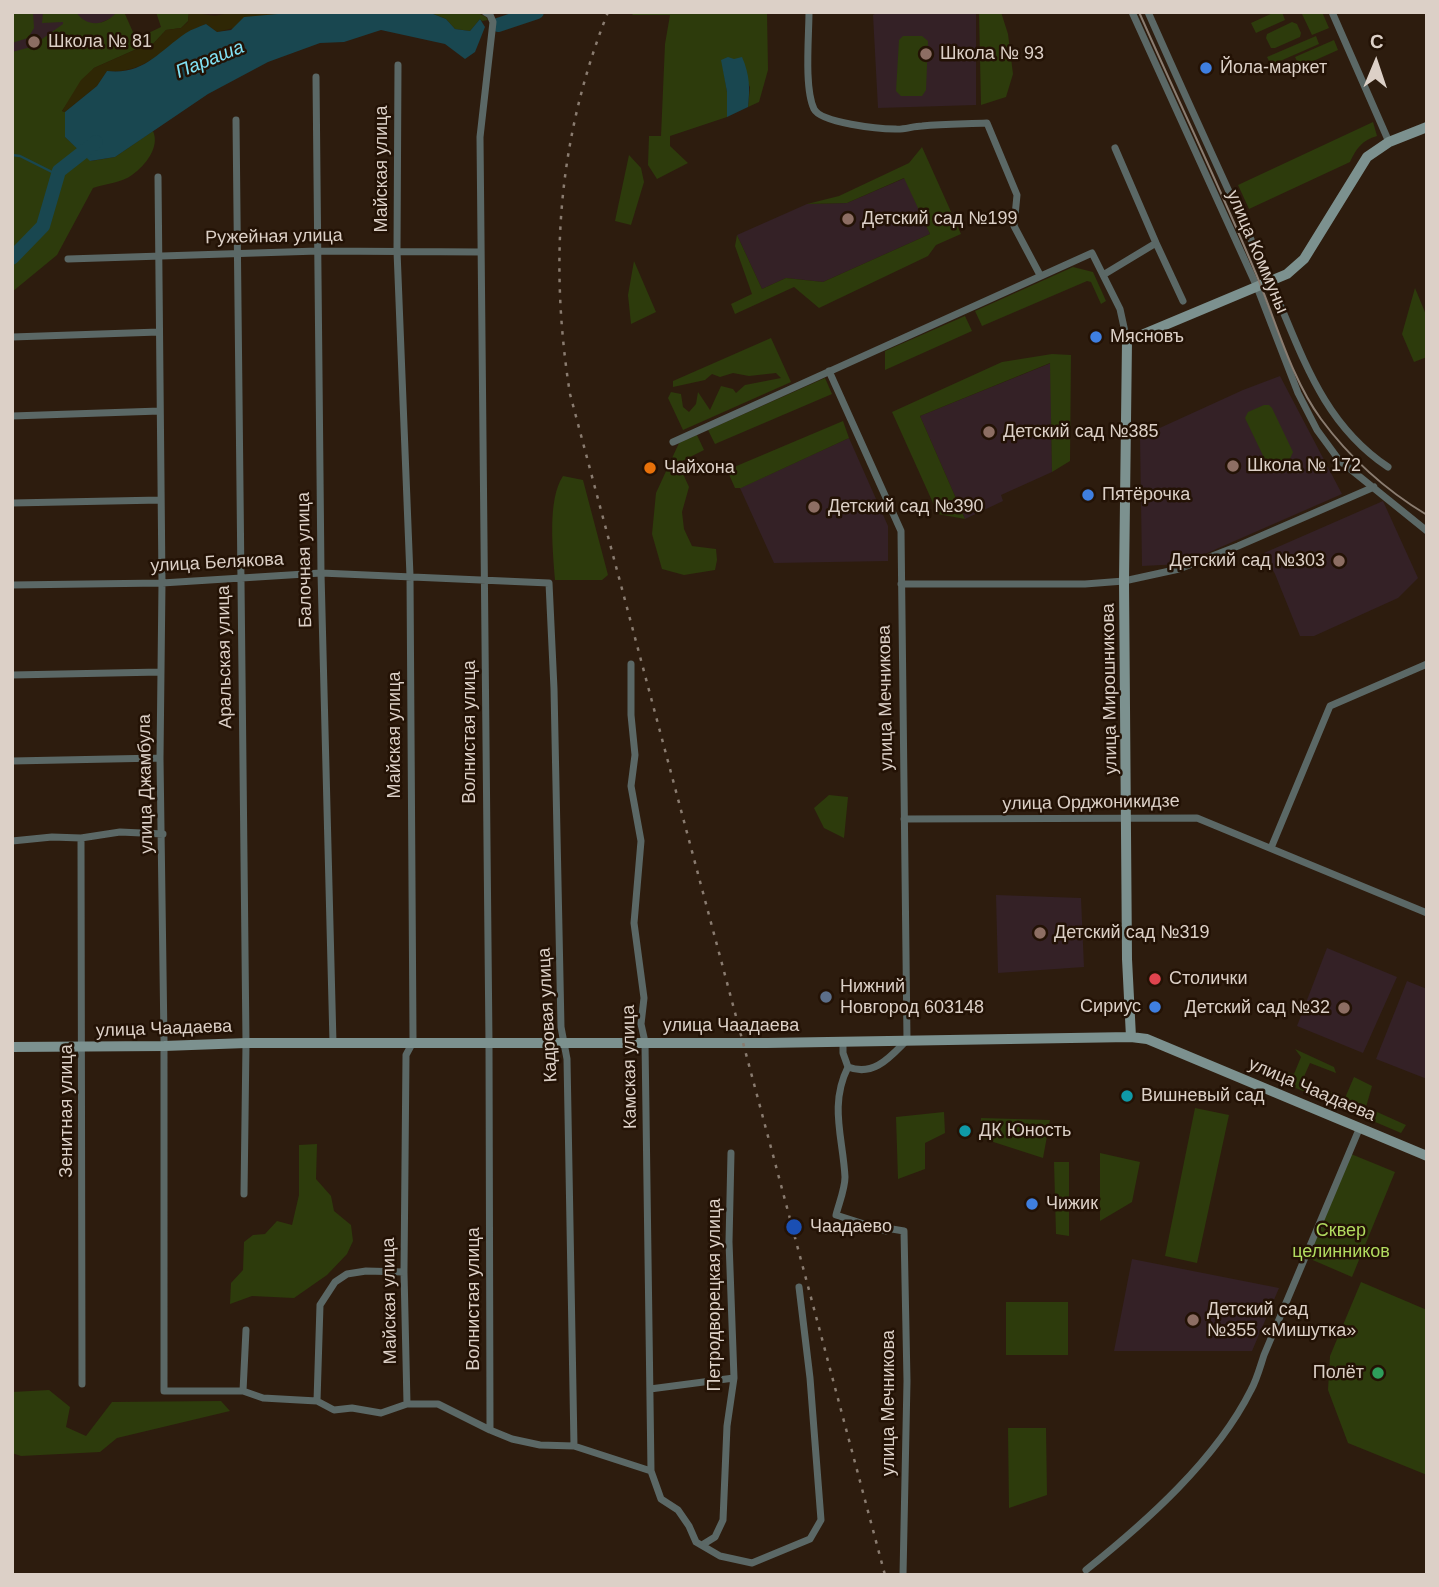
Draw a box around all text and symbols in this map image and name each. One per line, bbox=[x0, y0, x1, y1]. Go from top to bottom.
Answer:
north arrow bbox=[1341, 28, 1411, 98]
place label: Школа № 81 bbox=[48, 31, 152, 53]
text: С bbox=[1370, 31, 1384, 52]
marker: Школа № 81 bbox=[26, 34, 42, 50]
water label: Параша bbox=[172, 36, 248, 84]
place label: Школа № 93 bbox=[940, 43, 1044, 65]
marker: Школа № 93 bbox=[918, 46, 934, 62]
place label: Йола-маркет bbox=[1220, 57, 1327, 79]
marker: Йола-маркет bbox=[1198, 60, 1214, 76]
street label: Майская улица bbox=[371, 106, 393, 232]
street label: улица Коммуны bbox=[1221, 187, 1293, 317]
place label: Детский сад №199 bbox=[862, 208, 1017, 230]
marker: Детский сад №199 bbox=[840, 211, 856, 227]
street label: Ружейная улица bbox=[205, 225, 343, 249]
place label: Мясновъ bbox=[1110, 326, 1184, 348]
marker: Мясновъ bbox=[1088, 329, 1104, 345]
place label: Детский сад №385 bbox=[1003, 421, 1158, 443]
marker: Детский сад №385 bbox=[981, 424, 997, 440]
place label: Школа № 172 bbox=[1247, 455, 1361, 477]
place label: Чайхона bbox=[664, 457, 735, 479]
marker: Школа № 172 bbox=[1225, 458, 1241, 474]
marker: Чайхона bbox=[642, 460, 658, 476]
place label: Пятёрочка bbox=[1102, 484, 1190, 506]
marker: Пятёрочка bbox=[1080, 487, 1096, 503]
street label: Балочная улица bbox=[293, 492, 317, 628]
place label: Детский сад №390 bbox=[828, 496, 983, 518]
marker: Детский сад №390 bbox=[806, 499, 822, 515]
street label: улица Белякова bbox=[150, 549, 284, 577]
place label: Детский сад №303 bbox=[1170, 550, 1325, 572]
marker: Детский сад №303 bbox=[1331, 553, 1347, 569]
street label: Аральская улица bbox=[213, 585, 237, 729]
street label: улица Мирошникова bbox=[1098, 603, 1122, 775]
street label: улица Мечникова bbox=[874, 625, 898, 771]
street label: Волнистая улица bbox=[459, 660, 481, 804]
street label: Майская улица bbox=[384, 672, 406, 798]
street label: улица Джамбула bbox=[134, 714, 158, 854]
street label: улица Орджоникидзе bbox=[1002, 791, 1180, 815]
place label: Детский сад №319 bbox=[1054, 922, 1209, 944]
marker: Детский сад №319 bbox=[1032, 925, 1048, 941]
street label: Кадровая улица bbox=[534, 947, 562, 1083]
place label: Столички bbox=[1169, 968, 1248, 990]
marker: Столички bbox=[1147, 971, 1163, 987]
place label: Нижний Новгород 603148 bbox=[840, 976, 984, 1018]
marker: Нижний Новгород 603148 bbox=[818, 989, 834, 1005]
place label: Сириус bbox=[1080, 996, 1141, 1018]
place label: Детский сад №32 bbox=[1185, 997, 1330, 1019]
marker: Сириус bbox=[1147, 999, 1163, 1015]
marker: Детский сад №32 bbox=[1336, 1000, 1352, 1016]
street label: Камская улица bbox=[618, 1005, 642, 1129]
street label: улица Чаадаева bbox=[663, 1015, 799, 1037]
street label: улица Чаадаева bbox=[95, 1016, 233, 1042]
street label: Зенитная улица bbox=[56, 1044, 78, 1178]
street label: улица Чаадаева bbox=[1245, 1053, 1379, 1127]
place label: Вишневый сад bbox=[1141, 1085, 1265, 1107]
marker: Вишневый сад bbox=[1119, 1088, 1135, 1104]
place label: ДК Юность bbox=[979, 1120, 1071, 1142]
marker: ДК Юность bbox=[957, 1123, 973, 1139]
place label: Чижик bbox=[1046, 1193, 1098, 1215]
marker: Чижик bbox=[1024, 1196, 1040, 1212]
street label: Петродворецкая улица bbox=[704, 1199, 726, 1391]
place label: Чаадаево bbox=[810, 1216, 892, 1238]
marker: Чаадаево bbox=[784, 1217, 804, 1237]
park label: Сквер целинников bbox=[1292, 1220, 1390, 1262]
street label: Волнистая улица bbox=[463, 1227, 485, 1371]
street label: Майская улица bbox=[378, 1237, 402, 1365]
place label: Детский сад №355 «Мишутка» bbox=[1207, 1299, 1356, 1342]
marker: Детский сад №355 «Мишутка» bbox=[1185, 1312, 1201, 1328]
street label: улица Мечникова bbox=[878, 1330, 900, 1476]
place label: Полёт bbox=[1313, 1362, 1364, 1384]
marker: Полёт bbox=[1370, 1365, 1386, 1381]

